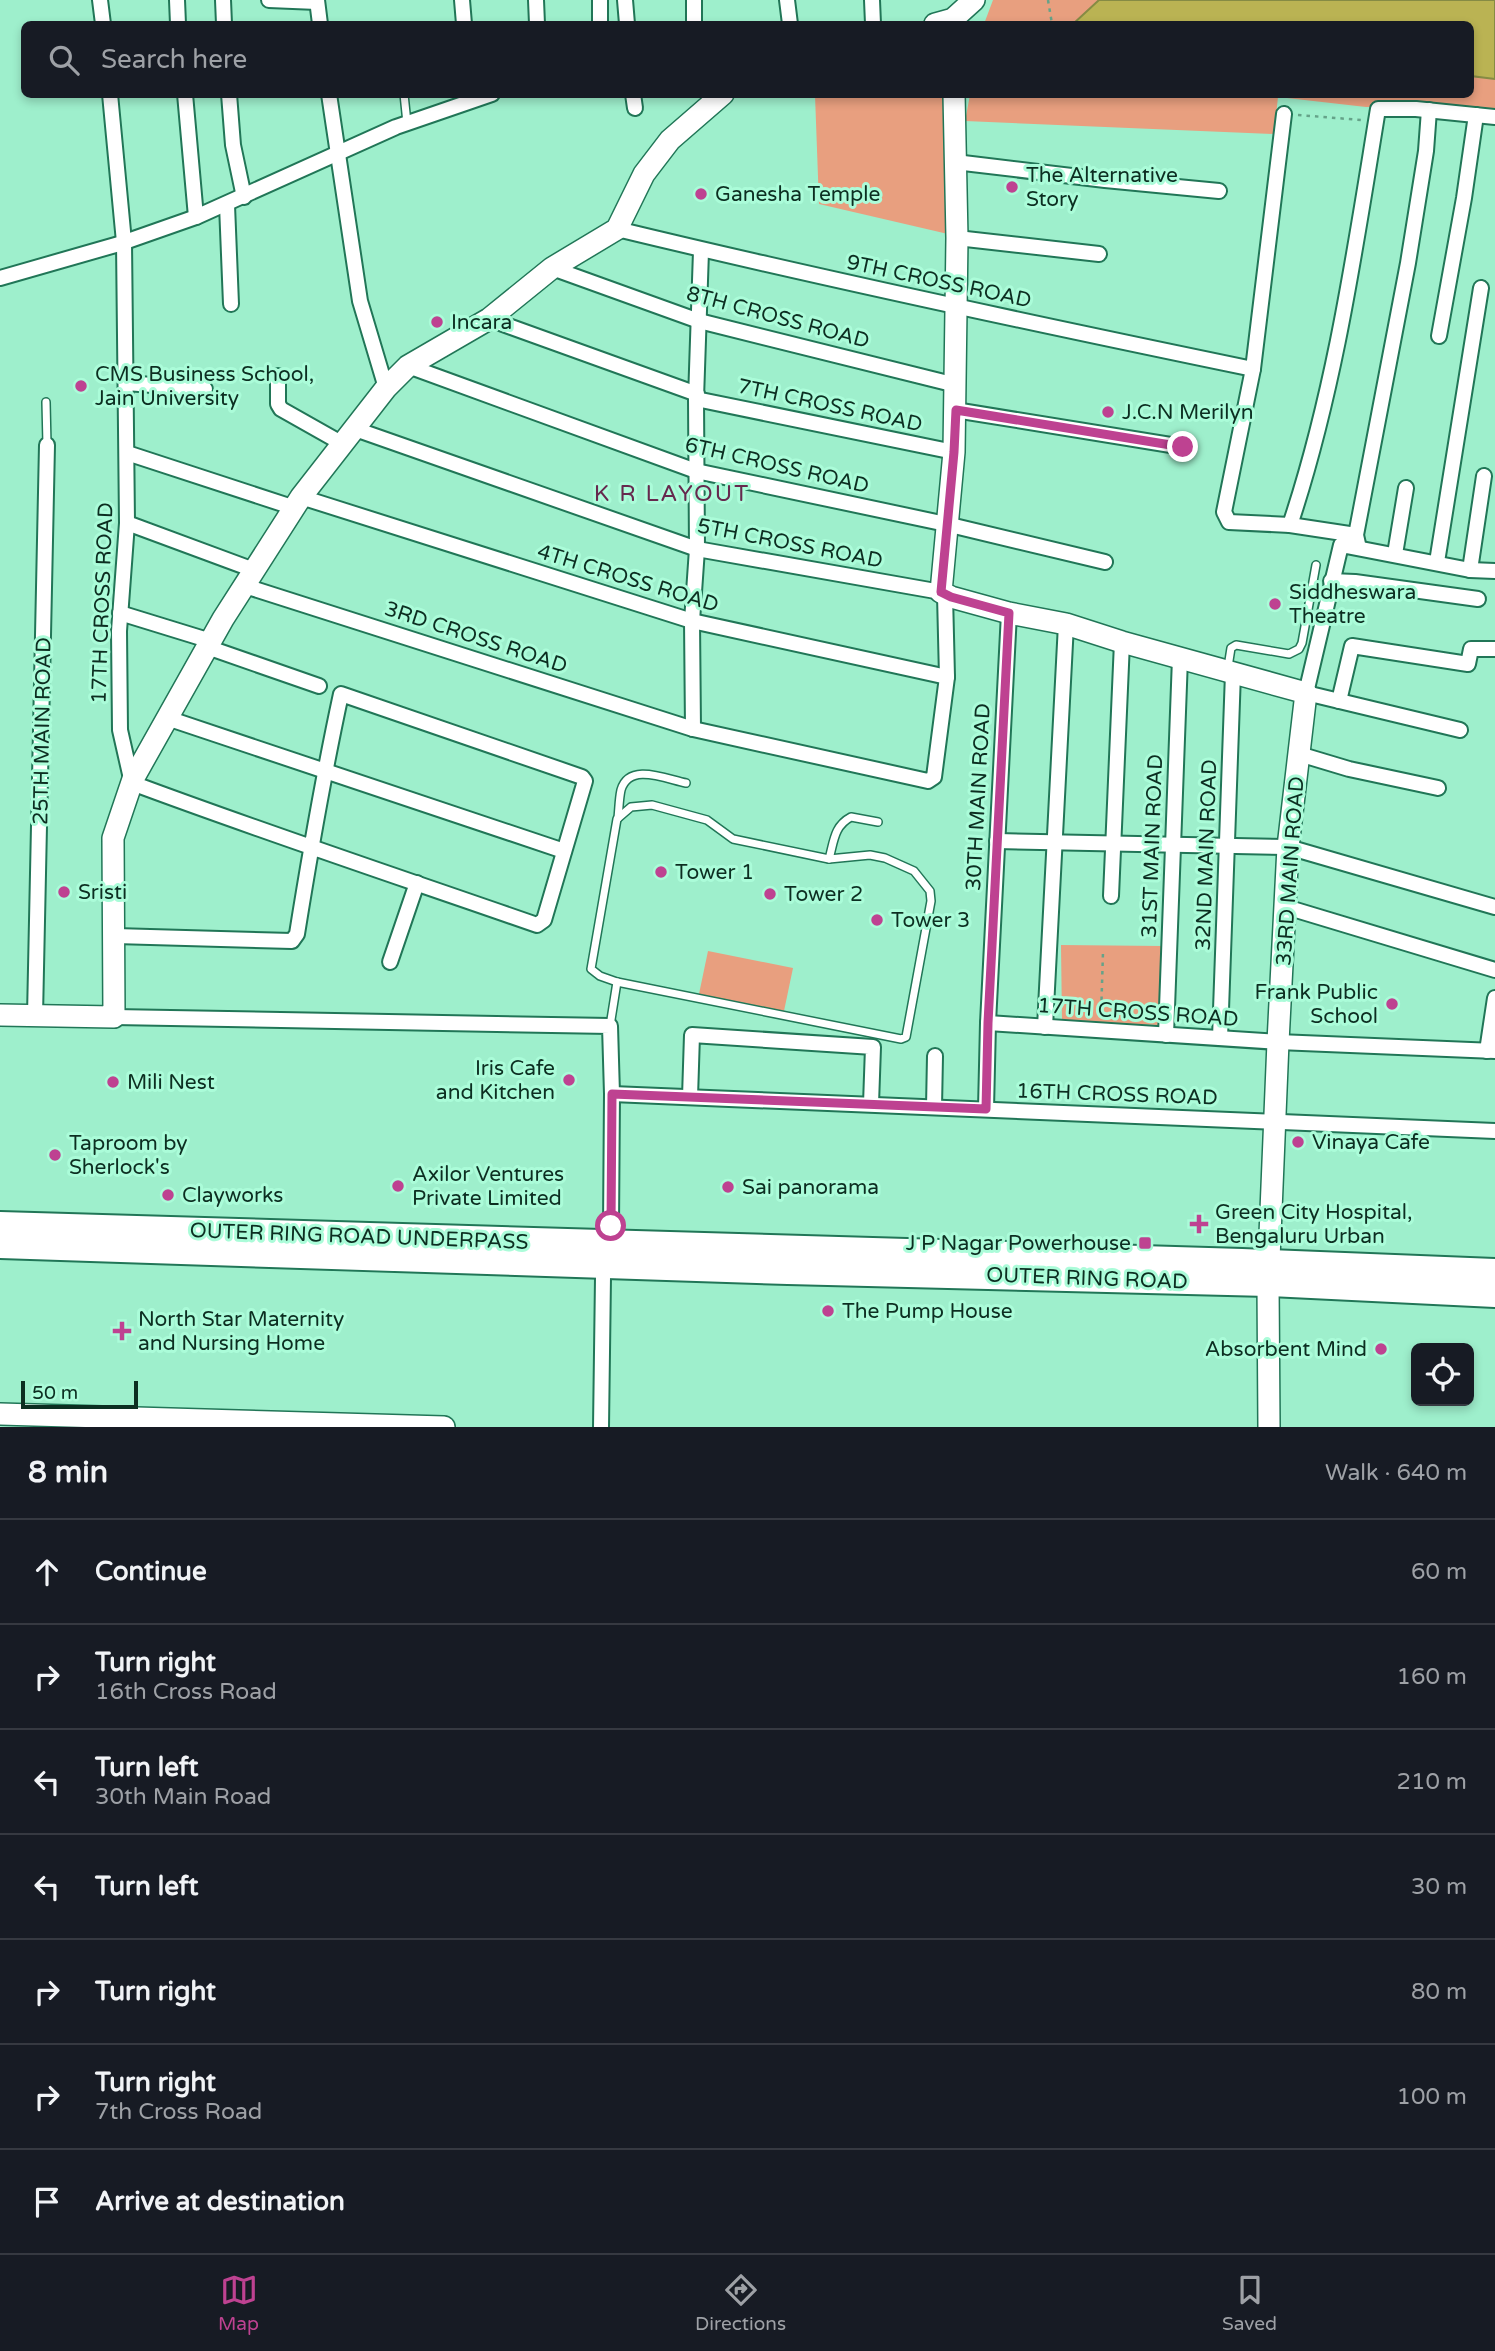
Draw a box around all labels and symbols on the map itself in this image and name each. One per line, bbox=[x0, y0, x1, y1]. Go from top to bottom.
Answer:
place label: The Alternative Story bbox=[1026, 163, 1178, 212]
marker: The Alternative Story bbox=[1004, 179, 1020, 195]
place label: Ganesha Temple bbox=[715, 182, 881, 207]
marker: Ganesha Temple bbox=[693, 186, 709, 202]
street label: 9TH CROSS ROAD bbox=[844, 250, 1034, 313]
street label: 8TH CROSS ROAD bbox=[684, 281, 872, 354]
place label: Incara bbox=[451, 310, 512, 335]
marker: Incara bbox=[429, 314, 445, 330]
place label: CMS Business School, Jain University bbox=[95, 362, 314, 411]
street label: 7TH CROSS ROAD bbox=[735, 374, 925, 437]
marker: CMS Business School, Jain University bbox=[73, 378, 89, 394]
place label: J.C.N Merilyn bbox=[1122, 400, 1254, 425]
marker: J.C.N Merilyn bbox=[1100, 404, 1116, 420]
route end bbox=[1167, 431, 1198, 462]
street label: 6TH CROSS ROAD bbox=[682, 432, 871, 499]
district label: K R LAYOUT bbox=[594, 480, 750, 508]
street label: 17TH CROSS ROAD bbox=[86, 502, 119, 704]
street label: 5TH CROSS ROAD bbox=[695, 513, 885, 574]
street label: 4TH CROSS ROAD bbox=[534, 539, 722, 618]
place label: Siddheswara Theatre bbox=[1289, 580, 1416, 629]
street label: 3RD CROSS ROAD bbox=[381, 596, 570, 679]
marker: Siddheswara Theatre bbox=[1267, 596, 1283, 612]
street label: 25TH MAIN ROAD bbox=[28, 637, 57, 825]
street label: 30TH MAIN ROAD bbox=[961, 703, 996, 891]
street label: 31ST MAIN ROAD bbox=[1137, 754, 1168, 938]
street label: 32ND MAIN ROAD bbox=[1191, 759, 1222, 951]
street label: 33RD MAIN ROAD bbox=[1271, 775, 1310, 967]
place label: Tower 1 bbox=[675, 860, 754, 885]
marker: Tower 1 bbox=[653, 864, 669, 880]
place label: Sristi bbox=[78, 880, 127, 905]
place label: Tower 2 bbox=[784, 882, 863, 907]
marker: Sristi bbox=[56, 884, 72, 900]
marker: Tower 2 bbox=[762, 886, 778, 902]
place label: Tower 3 bbox=[891, 908, 970, 933]
marker: Tower 3 bbox=[869, 912, 885, 928]
place label: Frank Public School bbox=[1255, 980, 1378, 1029]
street label: 17TH CROSS ROAD bbox=[1037, 993, 1239, 1032]
marker: Frank Public School bbox=[1384, 996, 1400, 1012]
place label: Iris Cafe and Kitchen bbox=[436, 1056, 555, 1105]
place label: Mili Nest bbox=[127, 1070, 215, 1095]
marker: Iris Cafe and Kitchen bbox=[561, 1072, 577, 1088]
marker: Mili Nest bbox=[105, 1074, 121, 1090]
street label: 16TH CROSS ROAD bbox=[1016, 1078, 1218, 1111]
place label: Vinaya Cafe bbox=[1312, 1130, 1430, 1155]
place label: Taproom by Sherlock's bbox=[69, 1131, 188, 1180]
marker: Vinaya Cafe bbox=[1290, 1134, 1306, 1150]
marker: Taproom by Sherlock's bbox=[47, 1147, 63, 1163]
place label: Axilor Ventures Private Limited bbox=[412, 1162, 564, 1211]
place label: Sai panorama bbox=[742, 1175, 879, 1200]
marker: Axilor Ventures Private Limited bbox=[390, 1178, 406, 1194]
marker: Sai panorama bbox=[720, 1179, 736, 1195]
place label: Clayworks bbox=[182, 1183, 283, 1208]
marker: Clayworks bbox=[160, 1187, 176, 1203]
place label: Green City Hospital, Bengaluru Urban bbox=[1215, 1200, 1413, 1249]
route start bbox=[595, 1210, 626, 1241]
marker: Green City Hospital, Bengaluru Urban bbox=[1189, 1214, 1209, 1234]
street label: OUTER RING ROAD UNDERPASS bbox=[189, 1218, 529, 1255]
place label: J P Nagar Powerhouse bbox=[906, 1231, 1131, 1256]
marker: J P Nagar Powerhouse bbox=[1137, 1235, 1153, 1251]
street label: OUTER RING ROAD bbox=[986, 1262, 1188, 1295]
place label: The Pump House bbox=[842, 1299, 1013, 1324]
marker: The Pump House bbox=[820, 1303, 836, 1319]
place label: North Star Maternity and Nursing Home bbox=[138, 1307, 344, 1356]
marker: North Star Maternity and Nursing Home bbox=[112, 1321, 132, 1341]
place label: Absorbent Mind bbox=[1205, 1337, 1367, 1362]
marker: Absorbent Mind bbox=[1373, 1341, 1389, 1357]
scale bar bbox=[21, 1378, 138, 1410]

